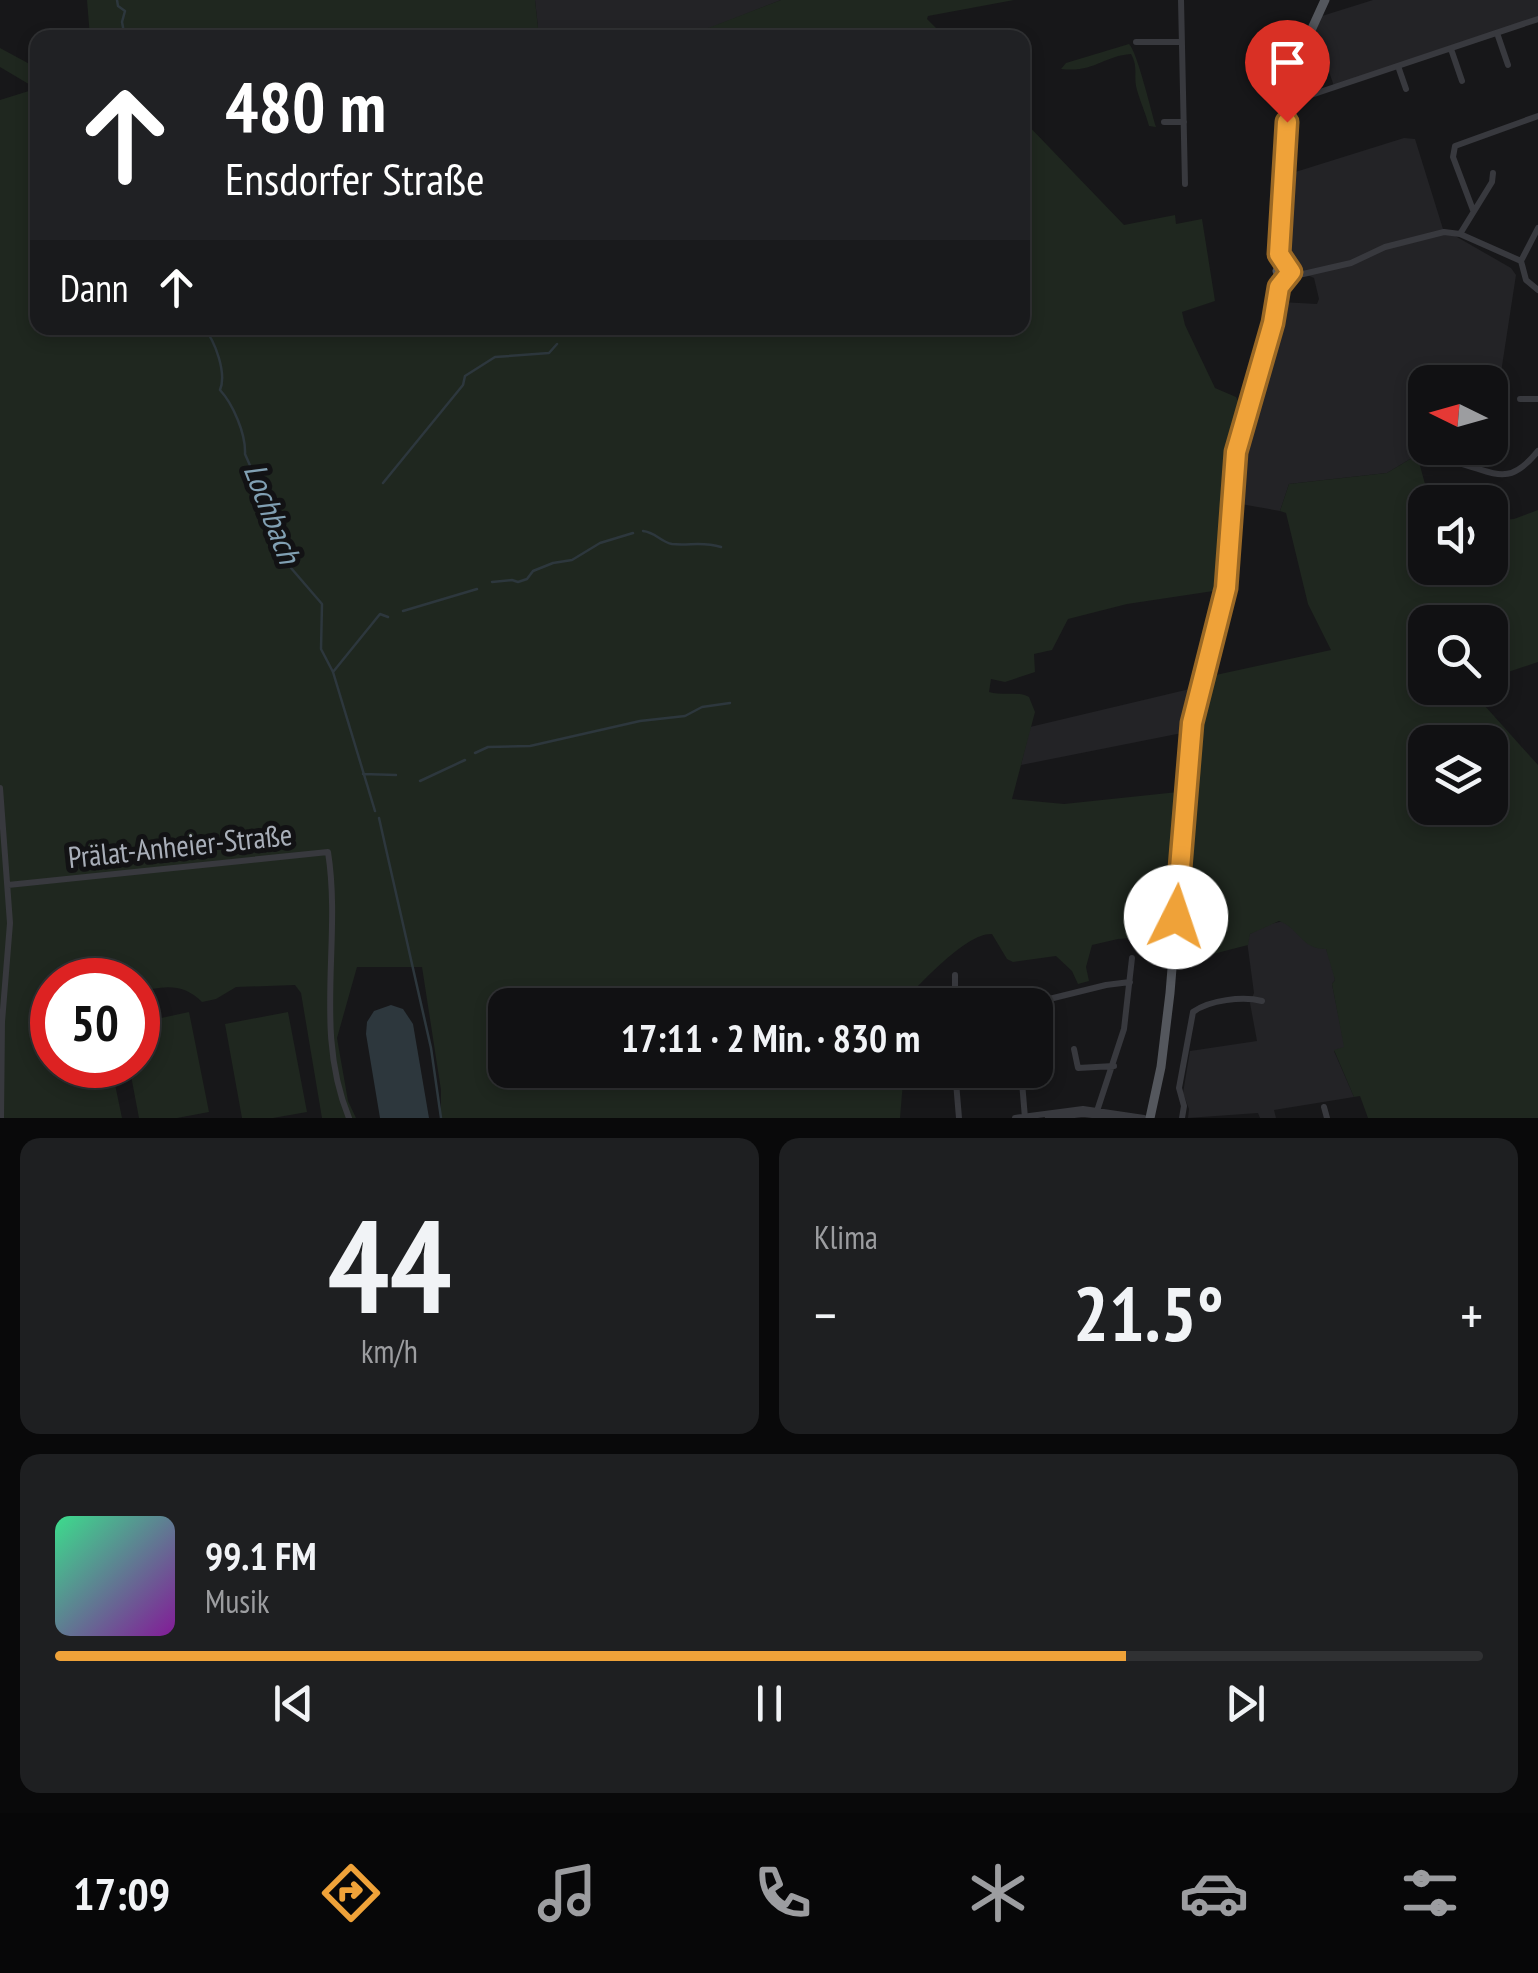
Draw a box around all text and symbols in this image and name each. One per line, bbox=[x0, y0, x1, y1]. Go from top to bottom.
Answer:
pin bbox=[1245, 20, 1330, 123]
icon: arrive bbox=[1260, 35, 1315, 90]
text: 480 m bbox=[225, 61, 386, 151]
icon: ahead bbox=[60, 70, 190, 200]
text: Ensdorfer Straße bbox=[225, 149, 485, 207]
icon: ahead bbox=[149, 260, 204, 315]
text: Dann bbox=[60, 263, 129, 312]
north arrow bbox=[1408, 365, 1508, 465]
map controls bbox=[1408, 365, 1508, 825]
water label: Lochbach bbox=[235, 457, 312, 571]
button: sound bbox=[1408, 485, 1508, 585]
button: search bbox=[1408, 605, 1508, 705]
button: layers bbox=[1408, 725, 1508, 825]
street label: Prälat-Anheier-Straße bbox=[66, 814, 294, 876]
position arrow bbox=[1124, 865, 1228, 969]
speed limit sign: 50 bbox=[30, 958, 160, 1088]
text: 17:11 · 2 Min. · 830 m bbox=[621, 1013, 920, 1062]
text: 44 bbox=[327, 1181, 452, 1349]
text: Klima bbox=[814, 1216, 878, 1258]
text: 21.5° bbox=[1073, 1265, 1224, 1362]
text: − bbox=[814, 1279, 837, 1350]
text: + bbox=[1460, 1279, 1483, 1350]
text: km/h bbox=[361, 1330, 418, 1372]
text: 99.1 FM bbox=[205, 1531, 317, 1580]
text: Musik bbox=[205, 1580, 269, 1622]
icon: previous bbox=[266, 1676, 321, 1731]
icon: pause bbox=[742, 1676, 797, 1731]
icon: next bbox=[1218, 1676, 1273, 1731]
icon: directions bbox=[316, 1858, 386, 1928]
icon: music bbox=[532, 1858, 602, 1928]
icon: phone bbox=[748, 1858, 818, 1928]
icon: climate bbox=[963, 1858, 1033, 1928]
icon: car bbox=[1179, 1858, 1249, 1928]
icon: filters bbox=[1395, 1858, 1465, 1928]
text: 17:09 bbox=[73, 1864, 170, 1922]

